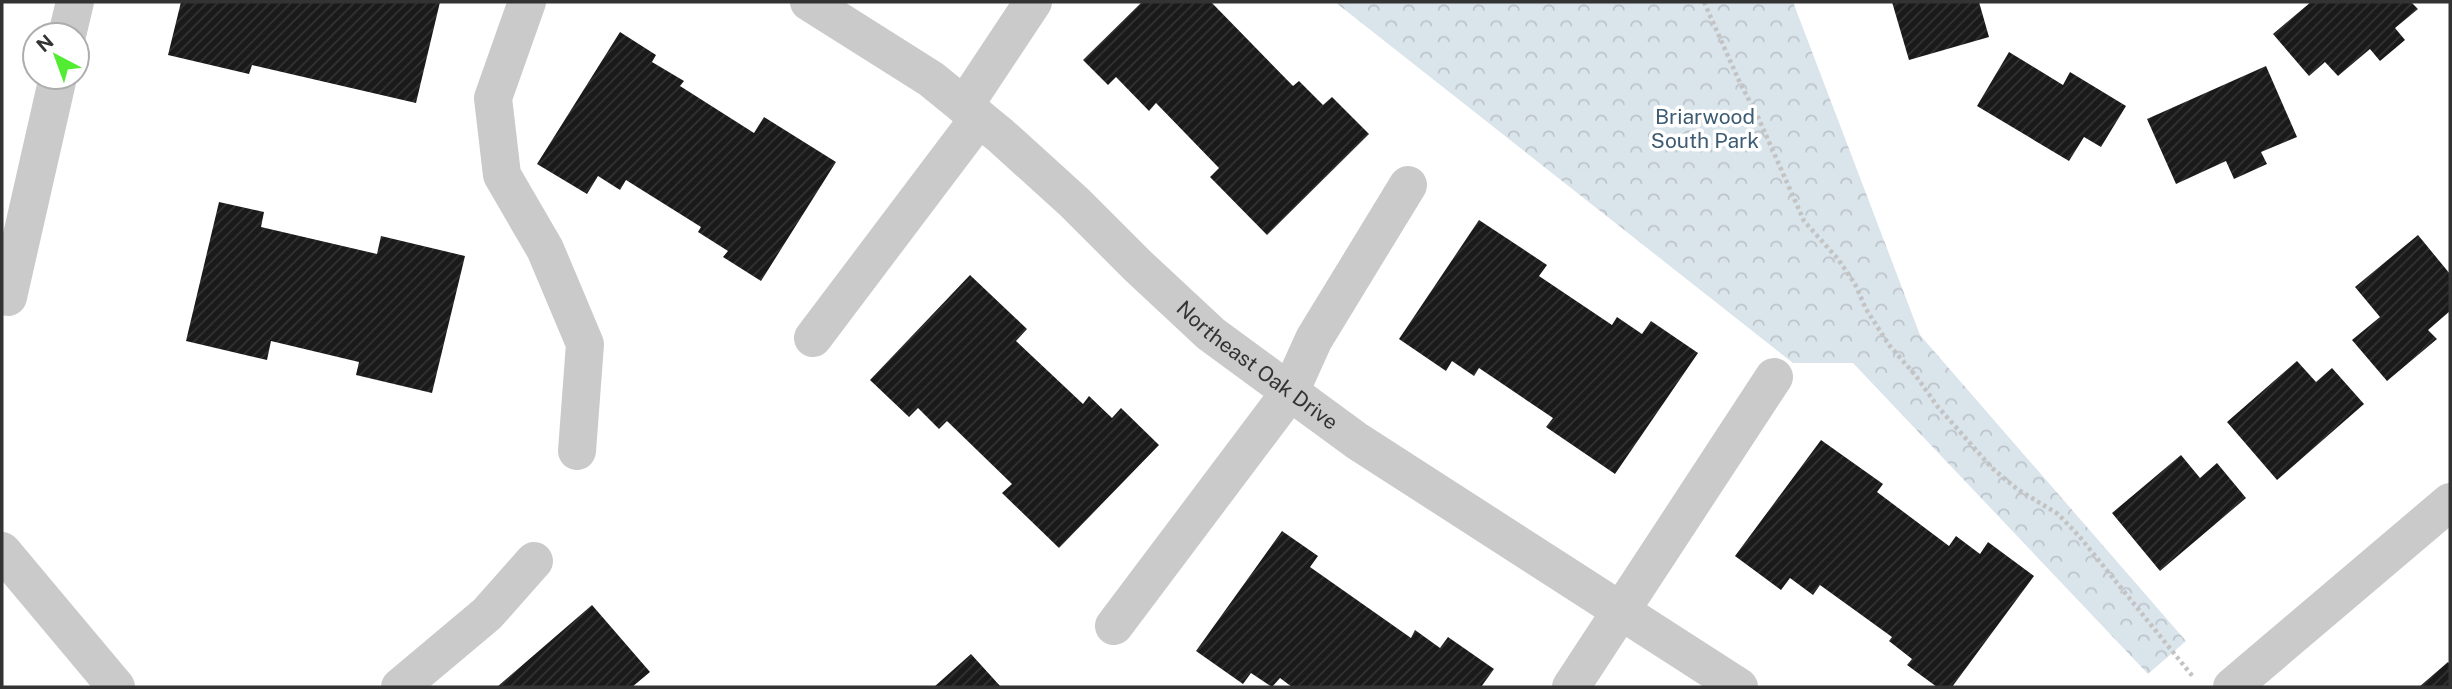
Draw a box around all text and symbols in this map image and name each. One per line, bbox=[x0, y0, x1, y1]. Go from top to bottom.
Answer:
north arrow bbox=[21, 21, 91, 91]
text: N bbox=[32, 30, 58, 56]
park label: Briarwood South Park bbox=[1651, 104, 1759, 153]
street label: Northeast Oak Drive bbox=[1172, 295, 1343, 435]

